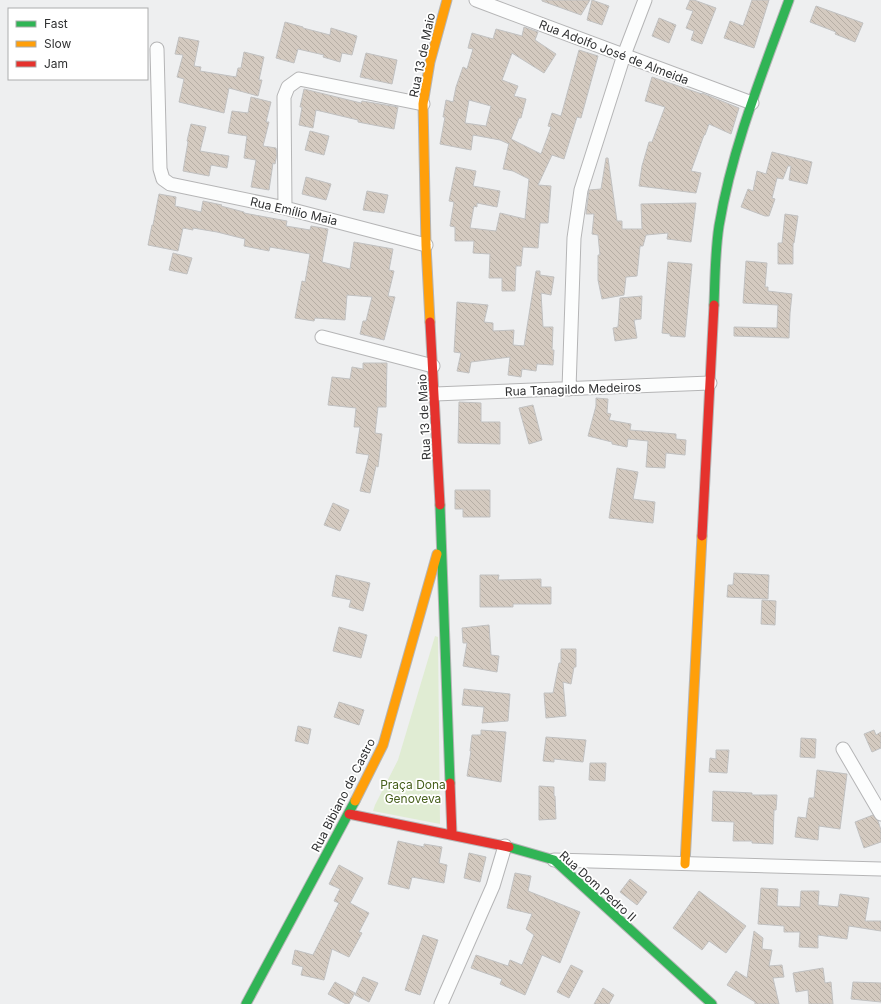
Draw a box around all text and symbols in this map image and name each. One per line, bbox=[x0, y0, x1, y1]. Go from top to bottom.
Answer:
legend bbox=[8, 8, 148, 80]
street label: Rua 13 de Maio bbox=[406, 11, 438, 99]
text: Fast bbox=[44, 16, 68, 31]
street label: Rua Adolfo José de Almeida bbox=[537, 16, 691, 88]
text: Slow bbox=[44, 36, 72, 51]
text: Jam bbox=[44, 56, 68, 71]
street label: Rua Emílio Maia bbox=[249, 194, 339, 228]
street label: Rua 13 de Maio bbox=[414, 374, 434, 460]
street label: Rua Tanagildo Medeiros bbox=[505, 379, 641, 399]
street label: Rua Bibiano de Castro bbox=[308, 736, 378, 854]
park label: Praça Dona Genoveva bbox=[380, 777, 446, 806]
street label: Rua Dom Pedro II bbox=[557, 848, 639, 924]

